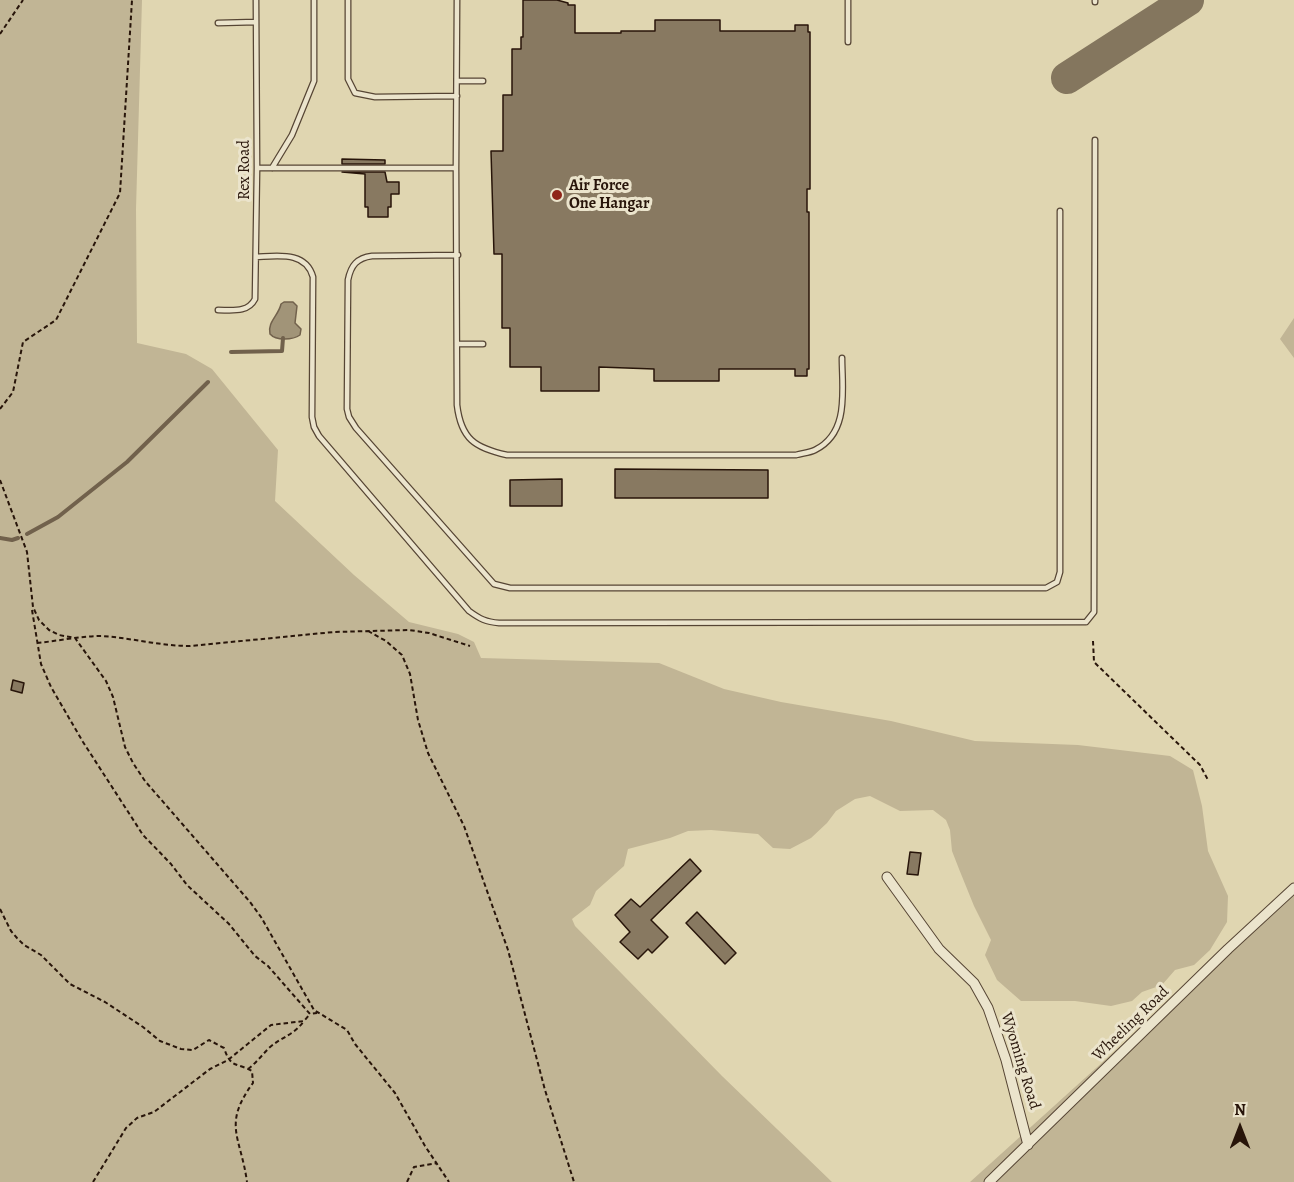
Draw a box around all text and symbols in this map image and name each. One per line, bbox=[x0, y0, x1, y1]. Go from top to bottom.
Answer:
street label: Rex Road bbox=[235, 140, 255, 200]
place label: Air Force One Hangar bbox=[569, 176, 650, 214]
marker: Air Force One Hangar bbox=[550, 188, 564, 202]
street label: Wheeling Road bbox=[1089, 983, 1173, 1065]
street label: Wyoming Road bbox=[996, 1010, 1044, 1112]
north arrow bbox=[1210, 1098, 1270, 1158]
text: N bbox=[1234, 1099, 1246, 1121]

